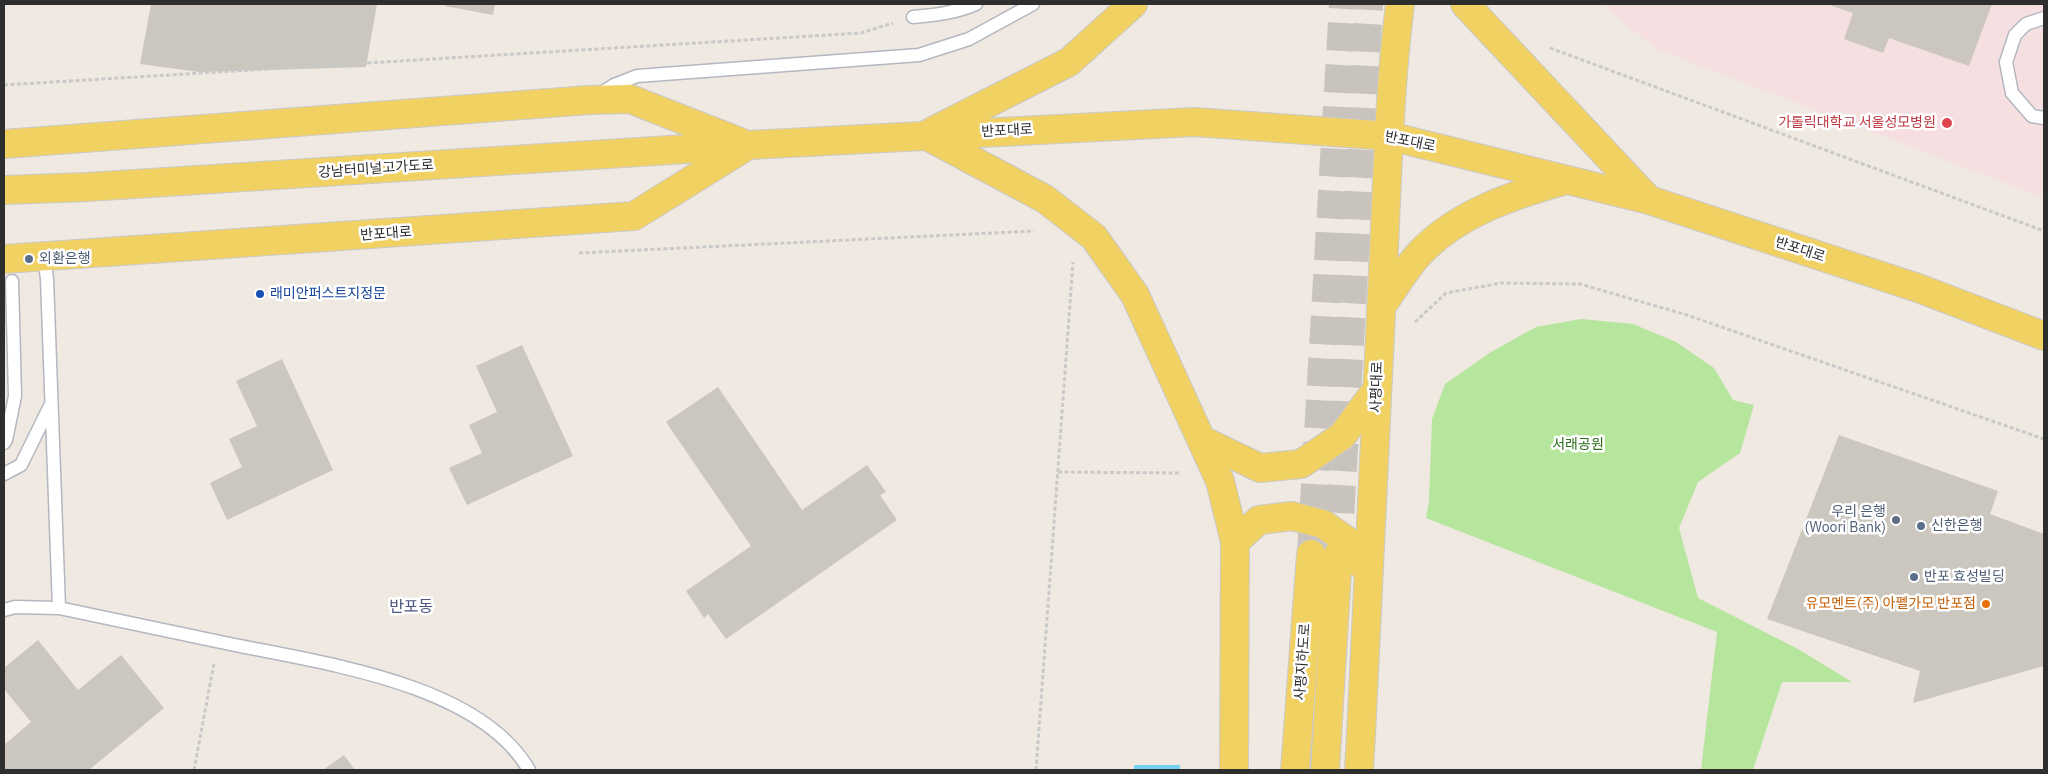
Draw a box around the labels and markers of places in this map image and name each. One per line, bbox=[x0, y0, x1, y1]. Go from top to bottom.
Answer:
place label: 가톨릭대학교 서울성모병원 bbox=[1778, 115, 1936, 131]
marker: 가톨릭대학교 서울성모병원 bbox=[1940, 116, 1954, 130]
place label: 외환은행 bbox=[39, 251, 91, 267]
marker: 외환은행 bbox=[23, 253, 35, 265]
place label: 래미안퍼스트지정문 bbox=[270, 286, 386, 302]
marker: 래미안퍼스트지정문 bbox=[254, 288, 266, 300]
place label: 우리 은행 (Woori Bank) bbox=[1805, 504, 1886, 536]
marker: 우리 은행 (Woori Bank) bbox=[1890, 514, 1902, 526]
place label: 신한은행 bbox=[1931, 518, 1983, 534]
marker: 신한은행 bbox=[1915, 520, 1927, 532]
place label: 반포 효성빌딩 bbox=[1924, 569, 2005, 585]
marker: 반포 효성빌딩 bbox=[1908, 571, 1920, 583]
place label: 유모멘트(주) 아펠가모 반포점 bbox=[1805, 596, 1976, 612]
marker: 유모멘트(주) 아펠가모 반포점 bbox=[1980, 598, 1992, 610]

